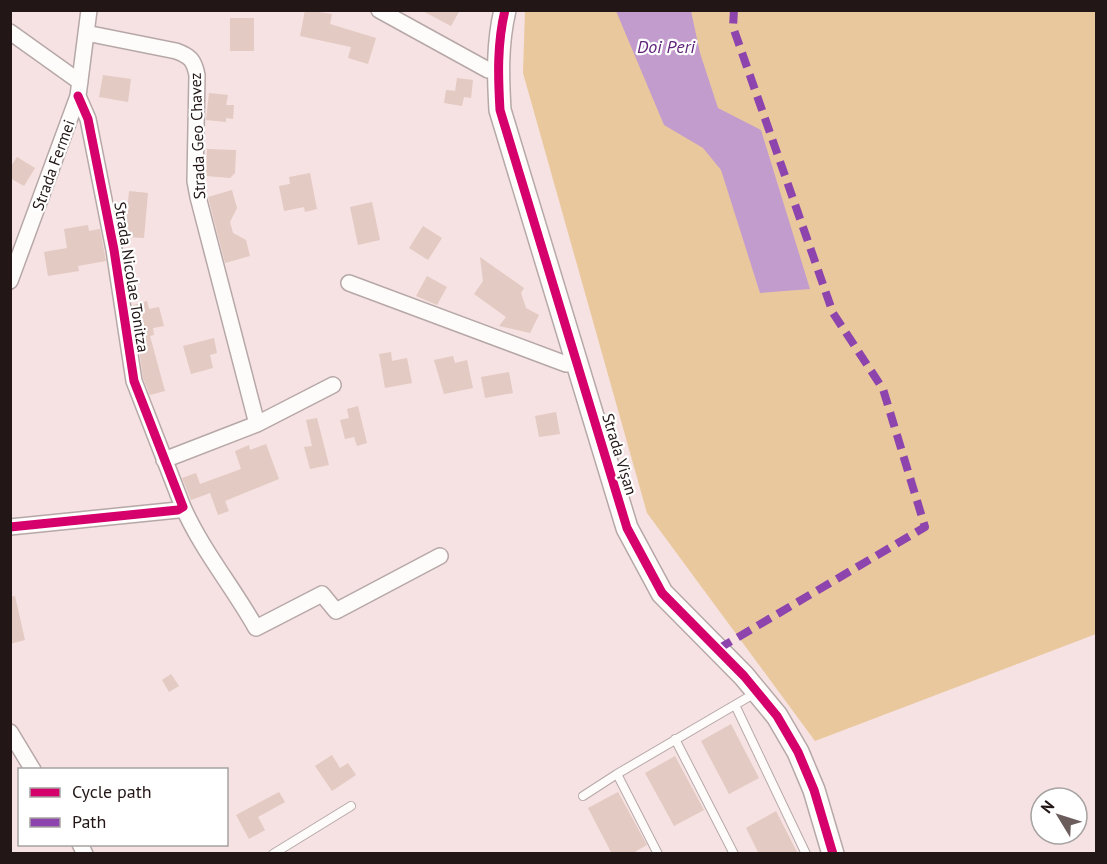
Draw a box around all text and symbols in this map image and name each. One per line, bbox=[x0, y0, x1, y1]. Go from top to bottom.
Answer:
water label: Doi Peri bbox=[637, 35, 696, 58]
street label: Strada Geo Chavez bbox=[185, 72, 209, 200]
street label: Strada Fermei bbox=[27, 117, 79, 213]
street label: Strada Nicolae Tonitza bbox=[110, 200, 154, 354]
street label: Strada Vișan bbox=[598, 411, 642, 497]
legend bbox=[18, 768, 228, 846]
text: Cycle path bbox=[72, 780, 152, 803]
north arrow bbox=[1029, 786, 1089, 846]
text: N bbox=[1036, 796, 1058, 817]
text: Path bbox=[72, 810, 106, 833]

